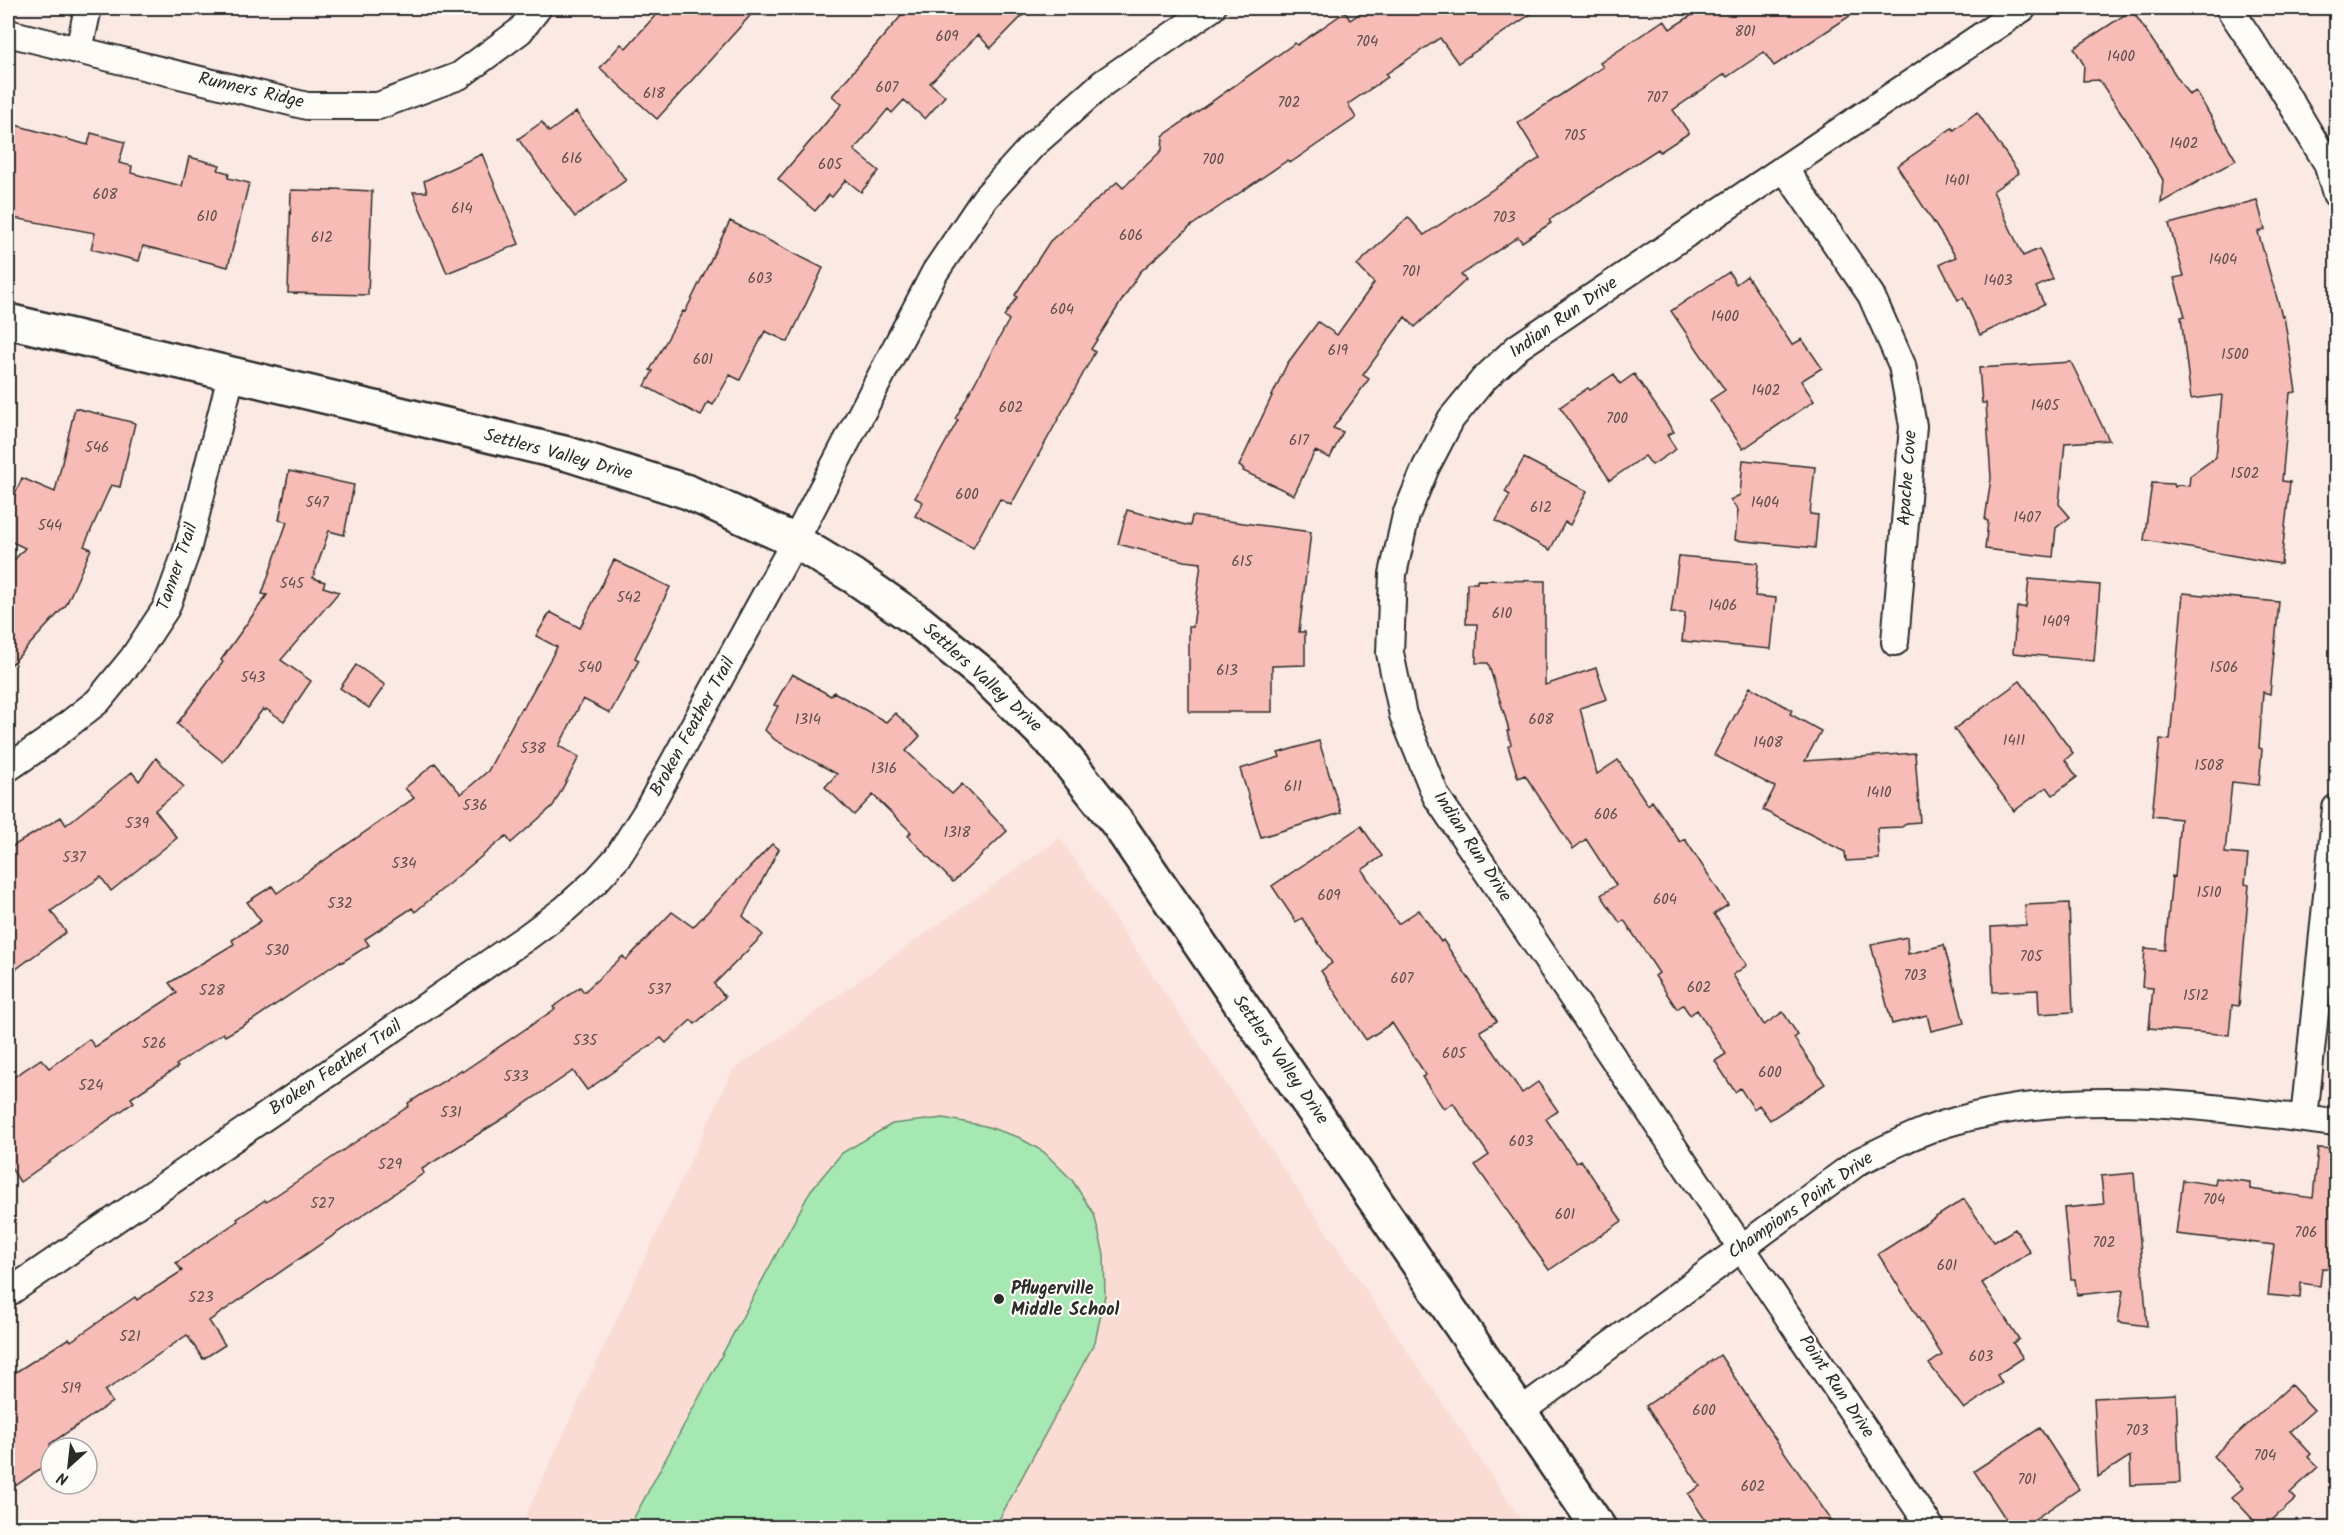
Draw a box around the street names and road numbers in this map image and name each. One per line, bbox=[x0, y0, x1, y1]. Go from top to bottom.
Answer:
street label: Runners Ridge bbox=[195, 65, 307, 117]
street label: Indian Run Drive bbox=[1504, 270, 1624, 366]
street label: Settlers Valley Drive bbox=[480, 421, 636, 489]
street label: Apache Cove bbox=[1890, 429, 1926, 527]
street label: Tanner Trail bbox=[149, 519, 207, 615]
street label: Settlers Valley Drive bbox=[915, 616, 1049, 740]
street label: Broken Feather Trail bbox=[643, 651, 744, 802]
street label: Indian Run Drive bbox=[1425, 786, 1519, 908]
street label: Settlers Valley Drive bbox=[1224, 989, 1336, 1131]
street label: Broken Feather Trail bbox=[263, 1012, 409, 1124]
street label: Champions Point Drive bbox=[1722, 1145, 1880, 1267]
street label: Point Run Drive bbox=[1791, 1329, 1881, 1445]

